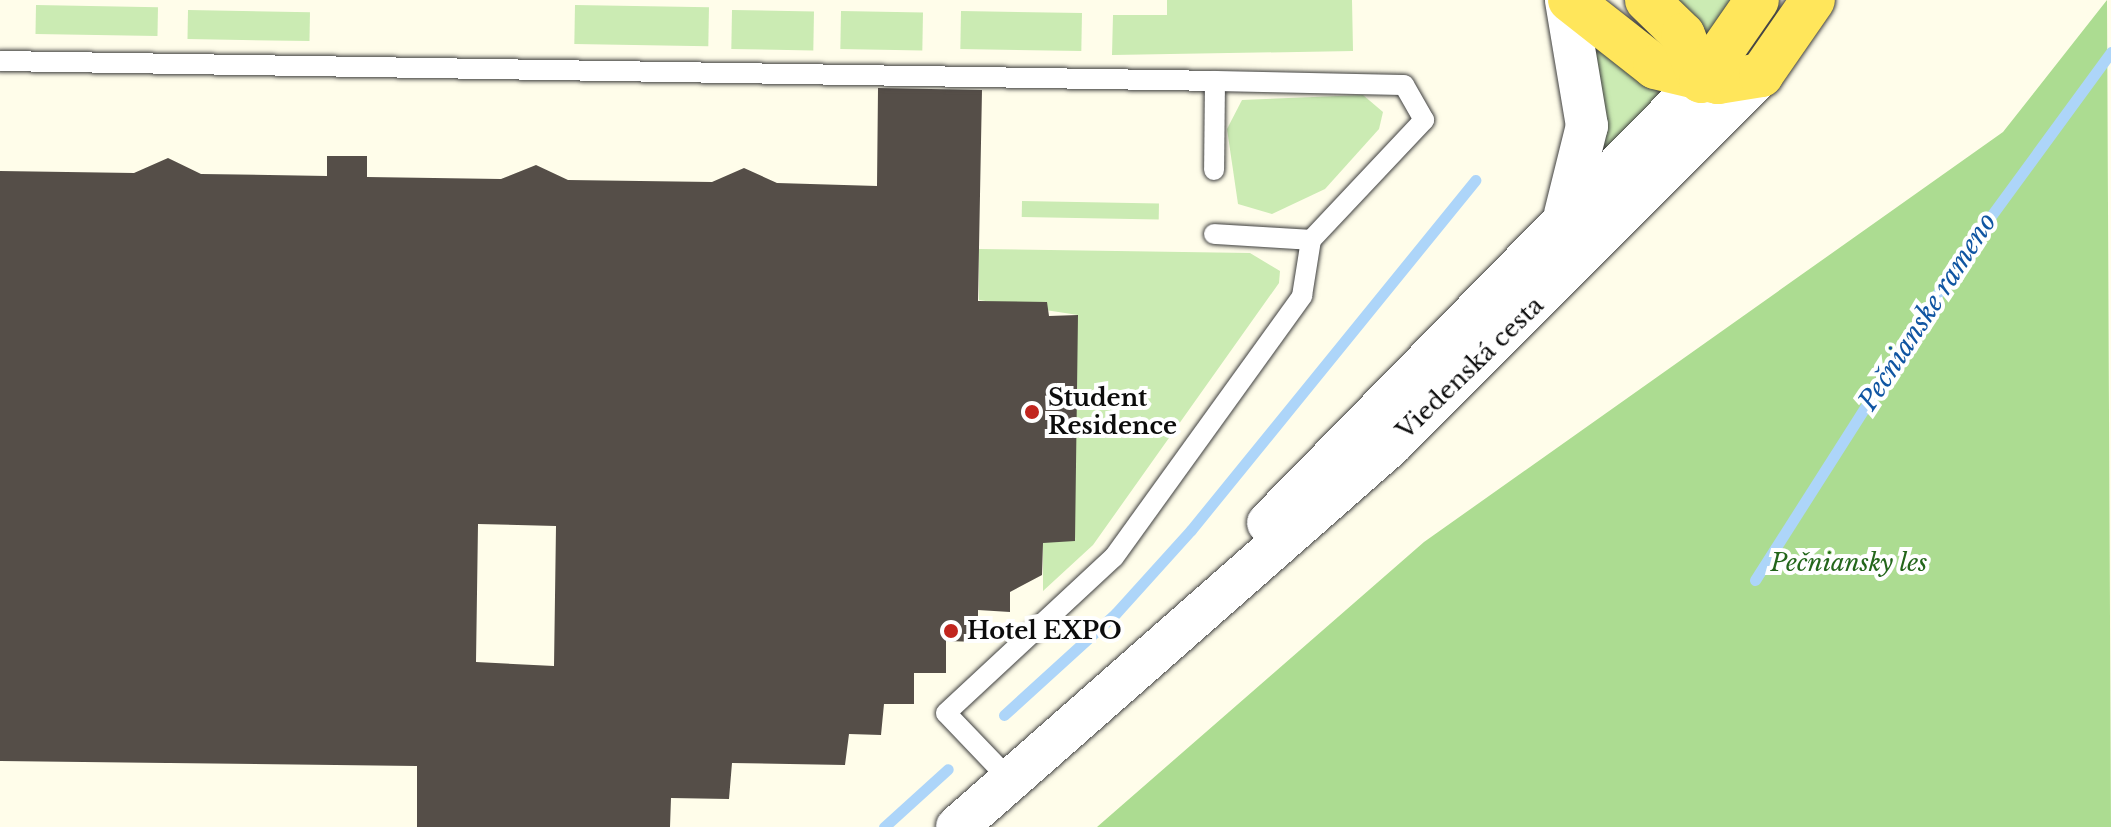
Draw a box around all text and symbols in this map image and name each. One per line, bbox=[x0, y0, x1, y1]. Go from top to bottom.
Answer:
water label: Pečnianske rameno bbox=[1852, 207, 2004, 417]
street label: Viedenská cesta bbox=[1391, 291, 1549, 445]
place label: Student Residence bbox=[1048, 384, 1177, 440]
marker: Student Residence bbox=[1023, 403, 1041, 421]
park label: Pečniansky les bbox=[1771, 549, 1927, 577]
place label: Hotel EXPO bbox=[967, 617, 1122, 645]
marker: Hotel EXPO bbox=[942, 622, 960, 640]

